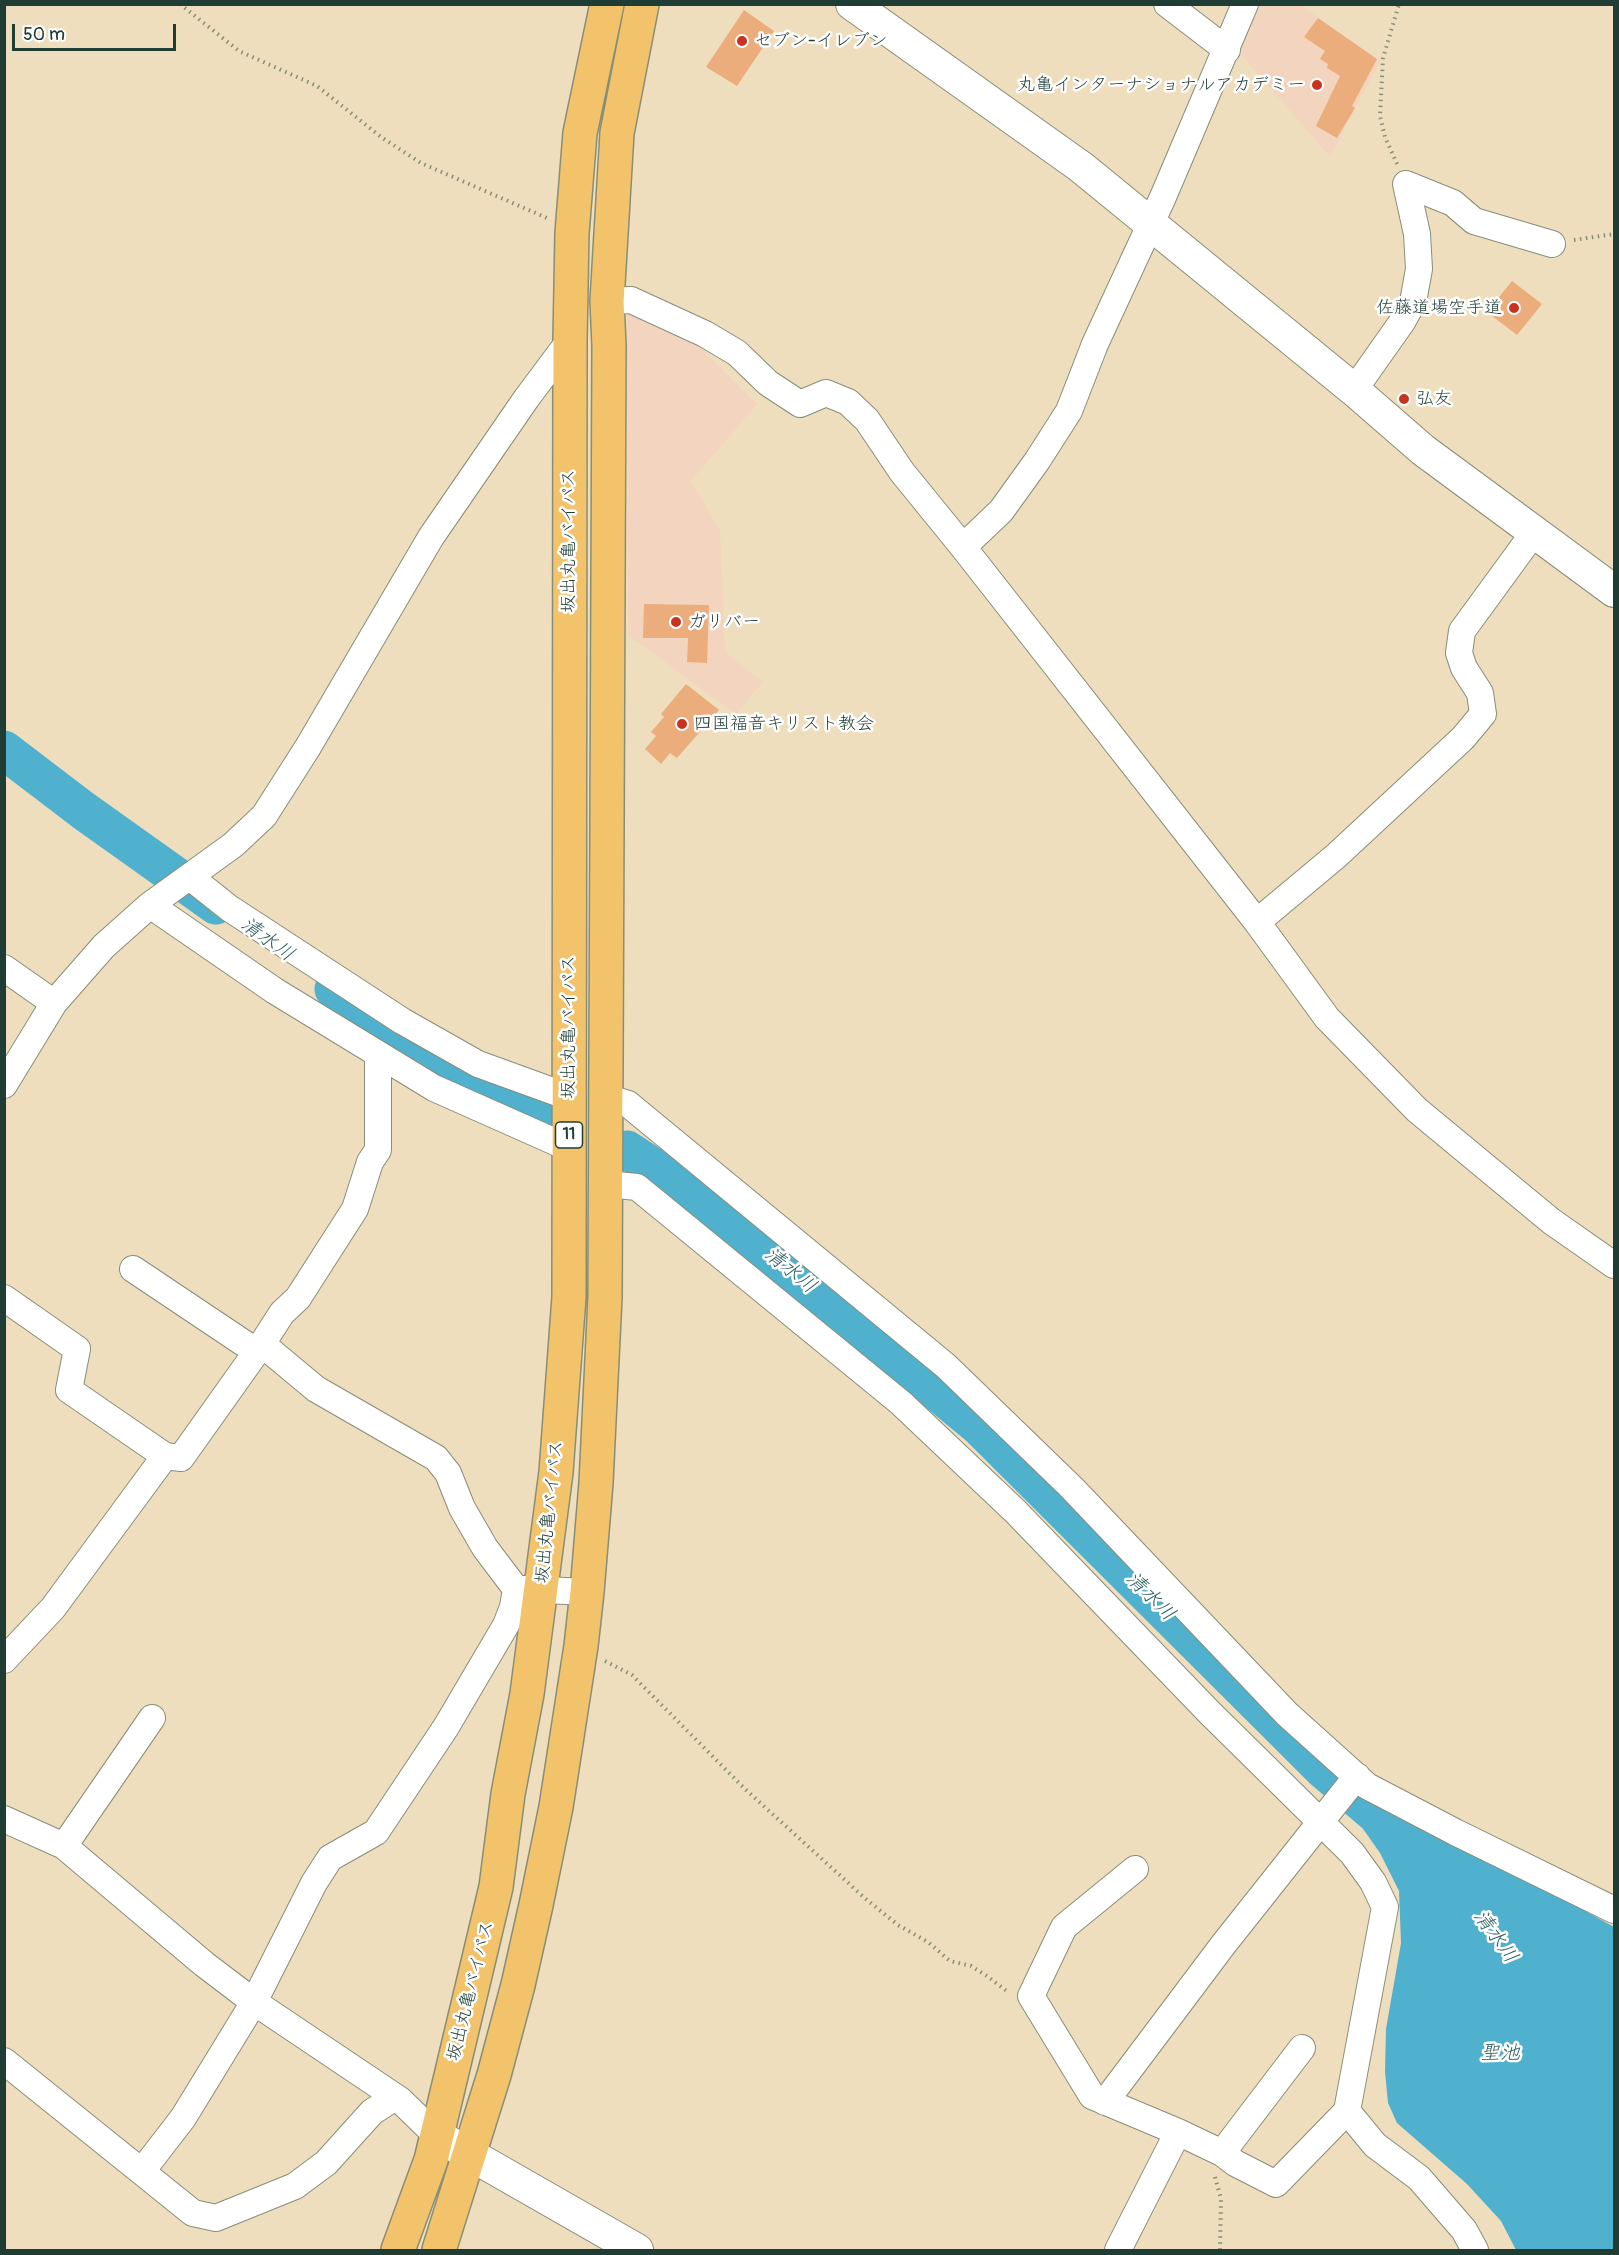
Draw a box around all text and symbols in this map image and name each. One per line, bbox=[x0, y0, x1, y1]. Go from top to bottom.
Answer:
scale bar bbox=[15, 12, 178, 50]
text: 50 m bbox=[23, 23, 65, 46]
place label: セブン-イレブン bbox=[754, 30, 888, 52]
marker: セブン-イレブン bbox=[735, 34, 749, 48]
place label: 丸亀インターナショナルアカデミー bbox=[1017, 74, 1305, 96]
marker: 丸亀インターナショナルアカデミー bbox=[1310, 78, 1324, 92]
place label: 佐藤道場空手道 bbox=[1376, 297, 1502, 319]
marker: 佐藤道場空手道 bbox=[1507, 301, 1521, 315]
place label: 弘友 bbox=[1416, 388, 1452, 410]
marker: 弘友 bbox=[1397, 392, 1411, 406]
street label: 坂出丸亀バイパス bbox=[558, 469, 580, 613]
place label: ガリバー bbox=[688, 611, 760, 633]
marker: ガリバー bbox=[669, 615, 683, 629]
place label: 四国福音キリスト教会 bbox=[694, 713, 874, 735]
marker: 四国福音キリスト教会 bbox=[675, 717, 689, 731]
water label: 清水川 bbox=[236, 913, 298, 967]
street label: 坂出丸亀バイパス bbox=[558, 955, 580, 1099]
road number: 11 bbox=[556, 1122, 582, 1148]
water label: 清水川 bbox=[759, 1243, 821, 1299]
street label: 坂出丸亀バイパス bbox=[532, 1439, 568, 1585]
water label: 清水川 bbox=[1120, 1567, 1180, 1627]
water label: 清水川 bbox=[1468, 1906, 1522, 1968]
street label: 坂出丸亀バイパス bbox=[443, 1919, 499, 2063]
water label: 聖池 bbox=[1480, 2042, 1520, 2066]

